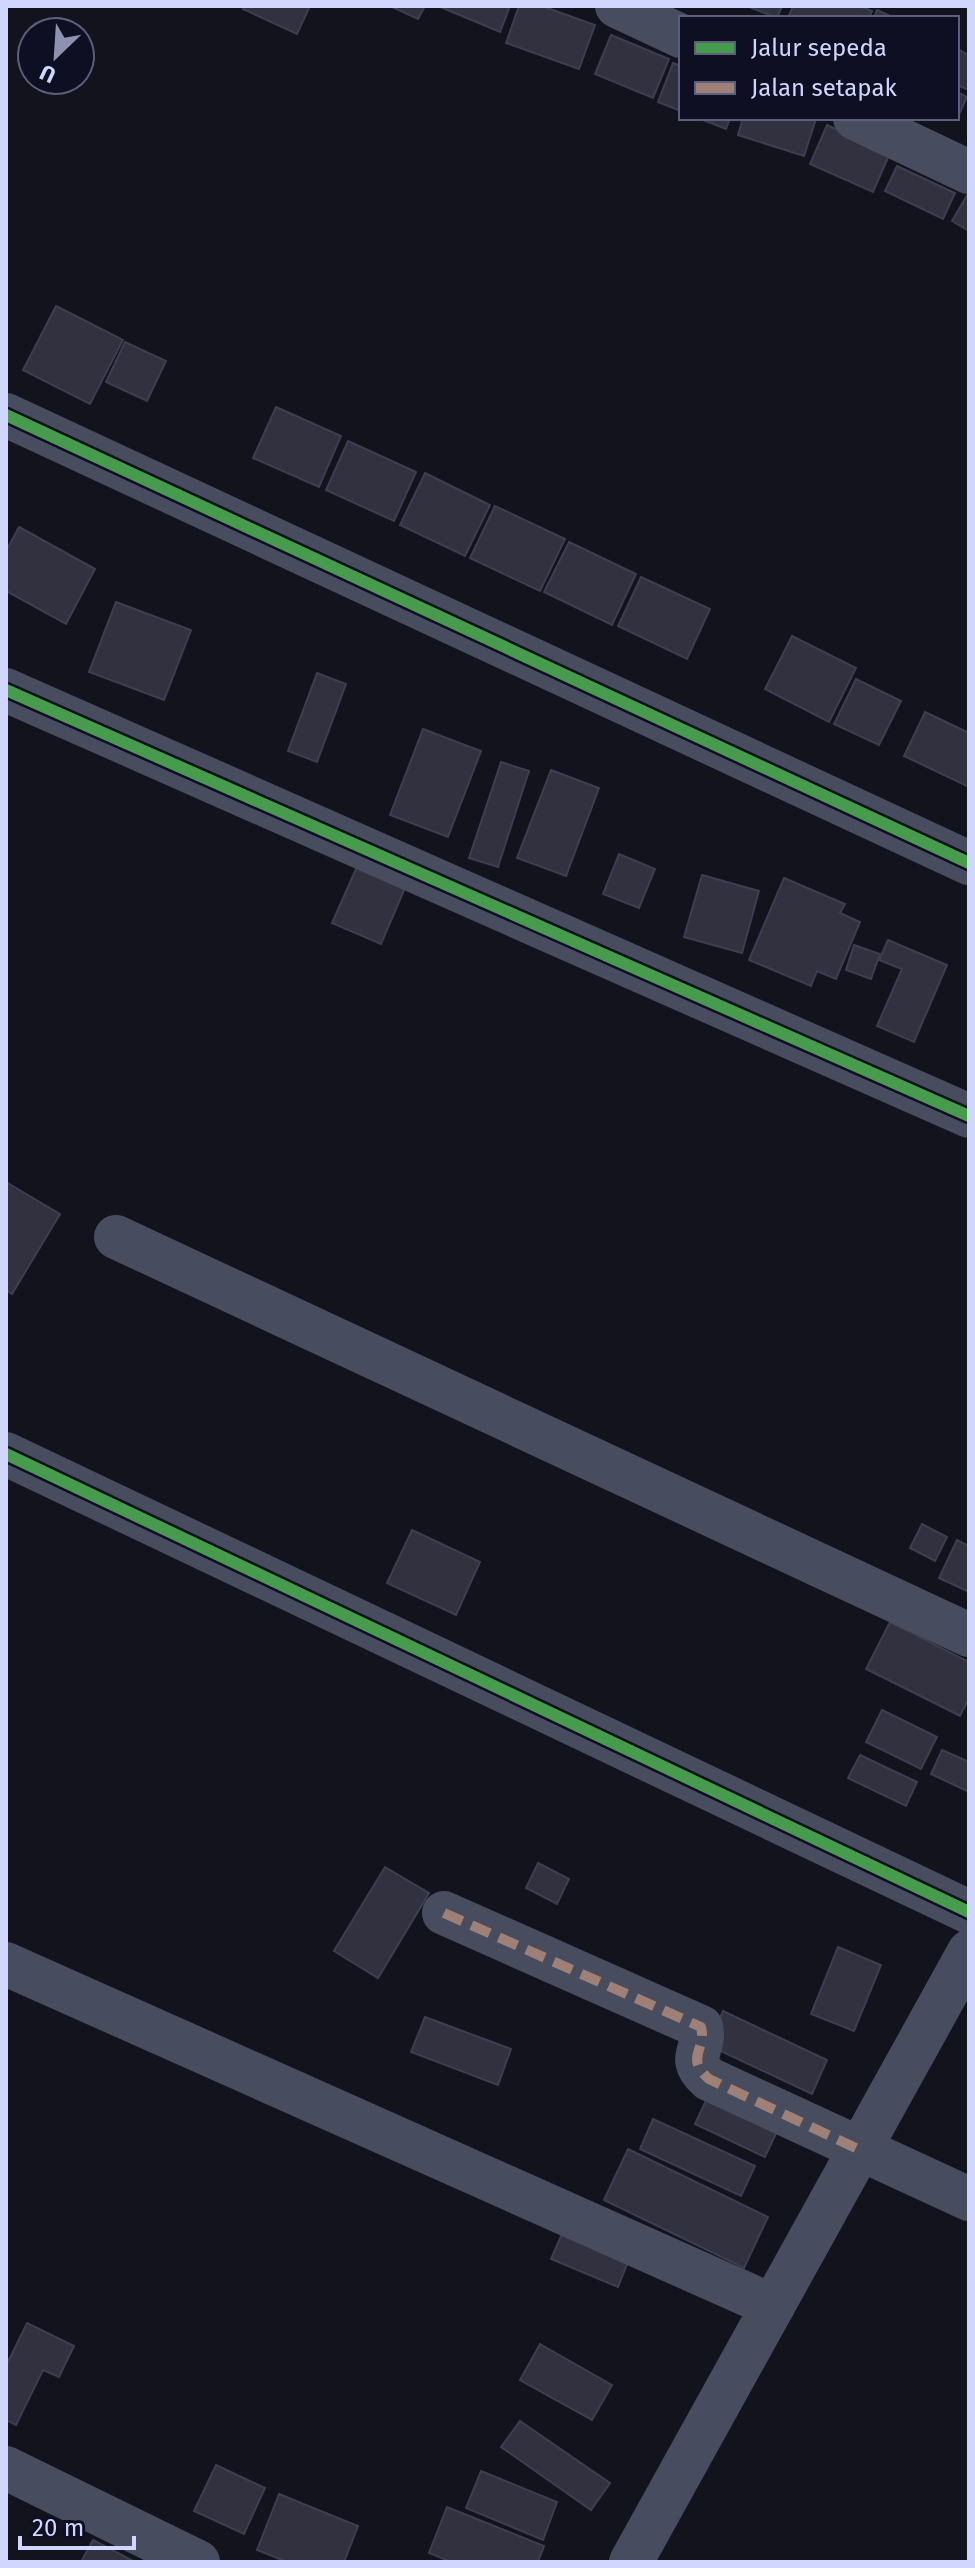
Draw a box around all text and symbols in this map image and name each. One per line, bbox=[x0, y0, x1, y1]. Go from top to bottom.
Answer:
north arrow bbox=[16, 16, 96, 96]
legend bbox=[679, 16, 959, 120]
text: Jalur sepeda bbox=[751, 34, 887, 62]
text: U bbox=[36, 58, 60, 89]
text: Jalan setapak bbox=[751, 74, 897, 102]
scale bar bbox=[20, 2500, 134, 2550]
text: 20 m bbox=[32, 2514, 84, 2542]

